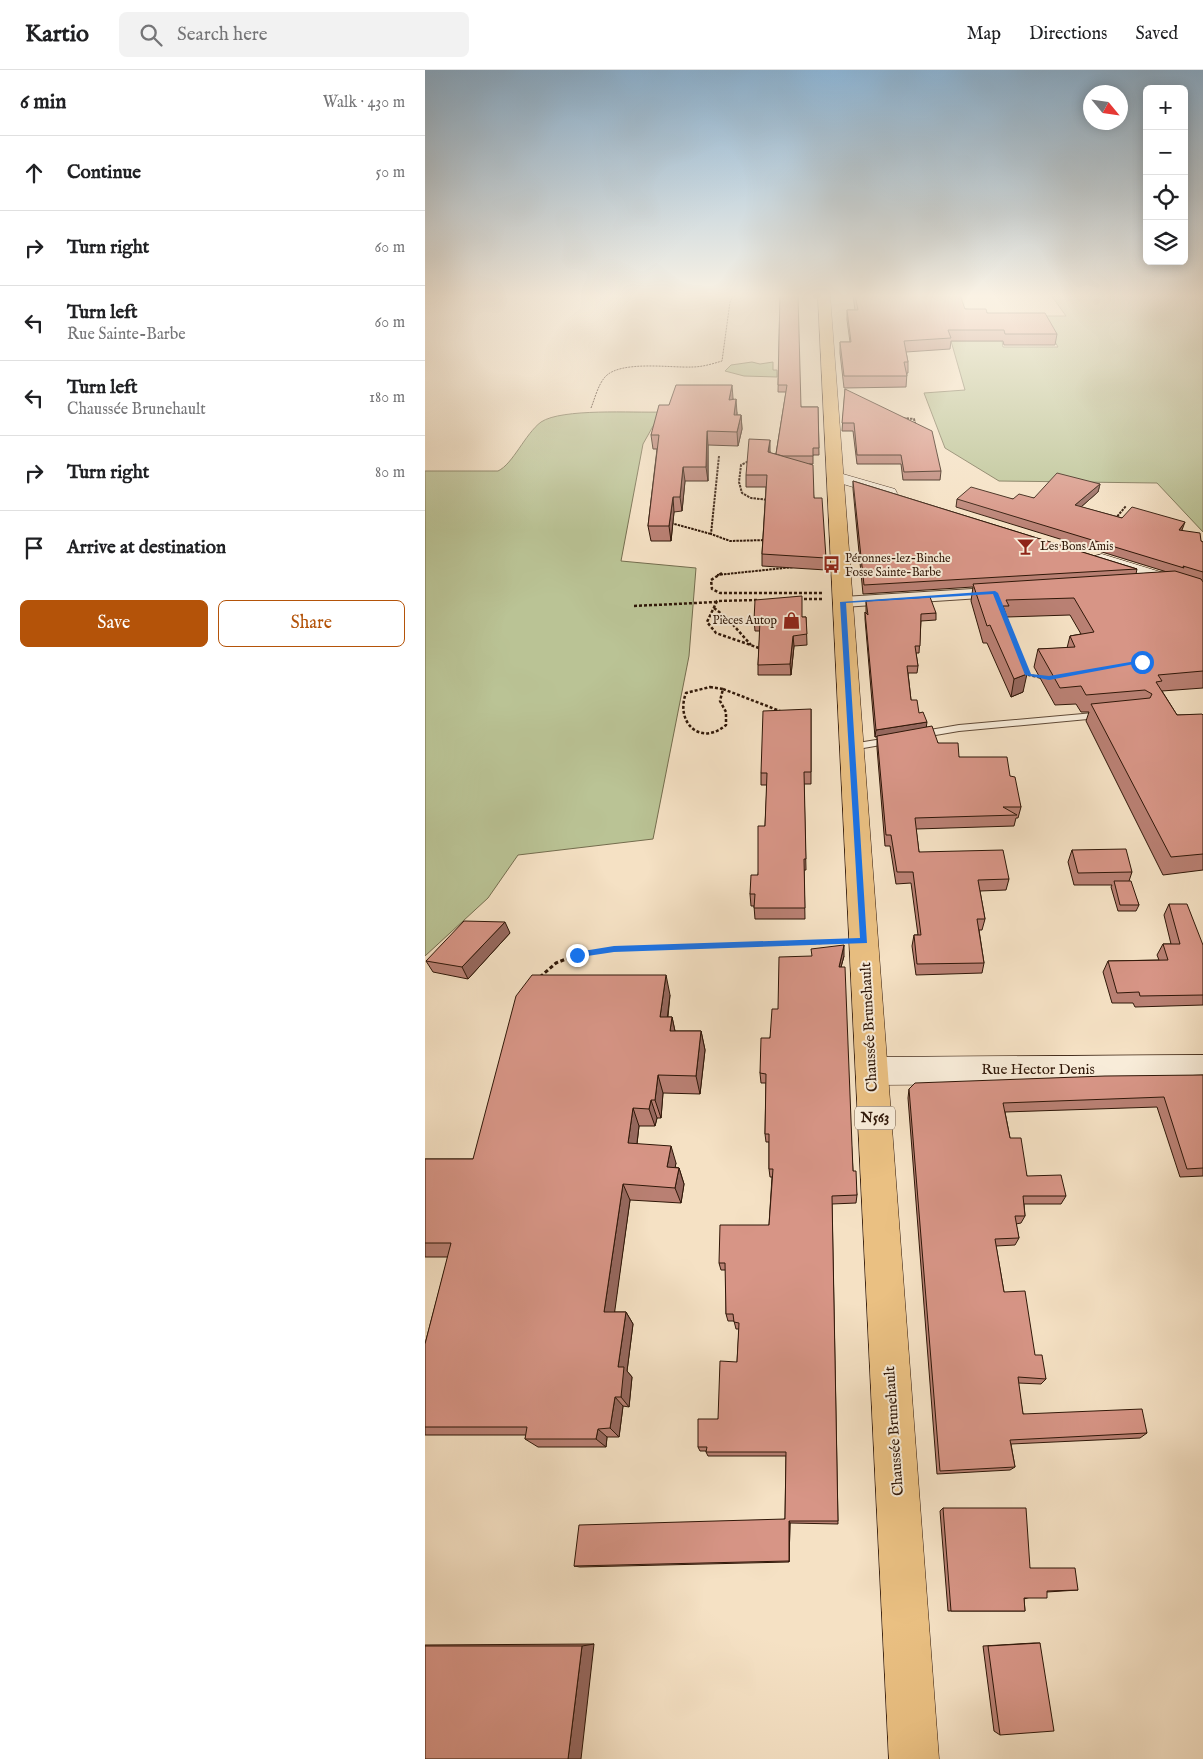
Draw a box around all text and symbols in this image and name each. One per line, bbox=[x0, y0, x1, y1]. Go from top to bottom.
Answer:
search box bbox=[119, 12, 469, 57]
text: Kartio bbox=[25, 19, 89, 50]
icon: search bbox=[137, 21, 165, 49]
text: Search here bbox=[177, 23, 268, 47]
text: Map bbox=[967, 23, 1001, 46]
text: Directions bbox=[1029, 23, 1107, 46]
text: Saved bbox=[1135, 23, 1178, 46]
north arrow bbox=[1083, 85, 1128, 130]
map controls bbox=[1143, 85, 1188, 265]
button: + bbox=[1143, 85, 1188, 130]
text: 6 min bbox=[20, 89, 66, 116]
text: Walk · 430 m bbox=[323, 93, 405, 113]
button: − bbox=[1143, 130, 1188, 175]
icon: ahead bbox=[20, 159, 48, 187]
text: Continue bbox=[67, 161, 141, 185]
text: 50 m bbox=[376, 163, 405, 183]
button: locate bbox=[1143, 175, 1188, 220]
button: layers bbox=[1143, 220, 1188, 265]
icon: right bbox=[20, 234, 48, 262]
text: Turn right bbox=[67, 236, 149, 260]
text: 60 m bbox=[375, 238, 405, 258]
text: Turn left bbox=[67, 301, 138, 325]
icon: left bbox=[20, 309, 48, 337]
text: 60 m bbox=[375, 313, 405, 333]
text: Rue Sainte-Barbe bbox=[67, 325, 186, 345]
text: Turn left bbox=[67, 376, 138, 400]
icon: left bbox=[20, 384, 48, 412]
text: 180 m bbox=[369, 388, 405, 408]
text: Chaussée Brunehault bbox=[67, 400, 206, 420]
icon: right bbox=[20, 459, 48, 487]
text: Turn right bbox=[67, 461, 149, 485]
text: 80 m bbox=[375, 463, 405, 483]
icon: arrive bbox=[20, 534, 48, 562]
text: Arrive at destination bbox=[67, 536, 226, 560]
bar icon: Les Bons Amis bbox=[1016, 536, 1036, 556]
place label: Les Bons Amis bbox=[1040, 539, 1113, 554]
place label: Péronnes-lez-Binche Fosse Sainte-Barbe bbox=[845, 551, 951, 580]
bus stop icon: Péronnes-lez-Binche Fosse Sainte-Barbe bbox=[821, 555, 841, 575]
button: Save bbox=[20, 600, 208, 647]
button: Share bbox=[218, 600, 405, 647]
shop icon: Pièces Autop bbox=[781, 610, 801, 630]
place label: Pièces Autop bbox=[713, 613, 777, 629]
route start bbox=[1131, 651, 1154, 674]
route end bbox=[566, 944, 589, 967]
street label: Chaussée Brunehault bbox=[856, 962, 882, 1092]
street label: Rue Hector Denis bbox=[981, 1060, 1095, 1079]
road number: N563 bbox=[855, 1106, 895, 1130]
street label: Chaussée Brunehault bbox=[880, 1365, 908, 1497]

